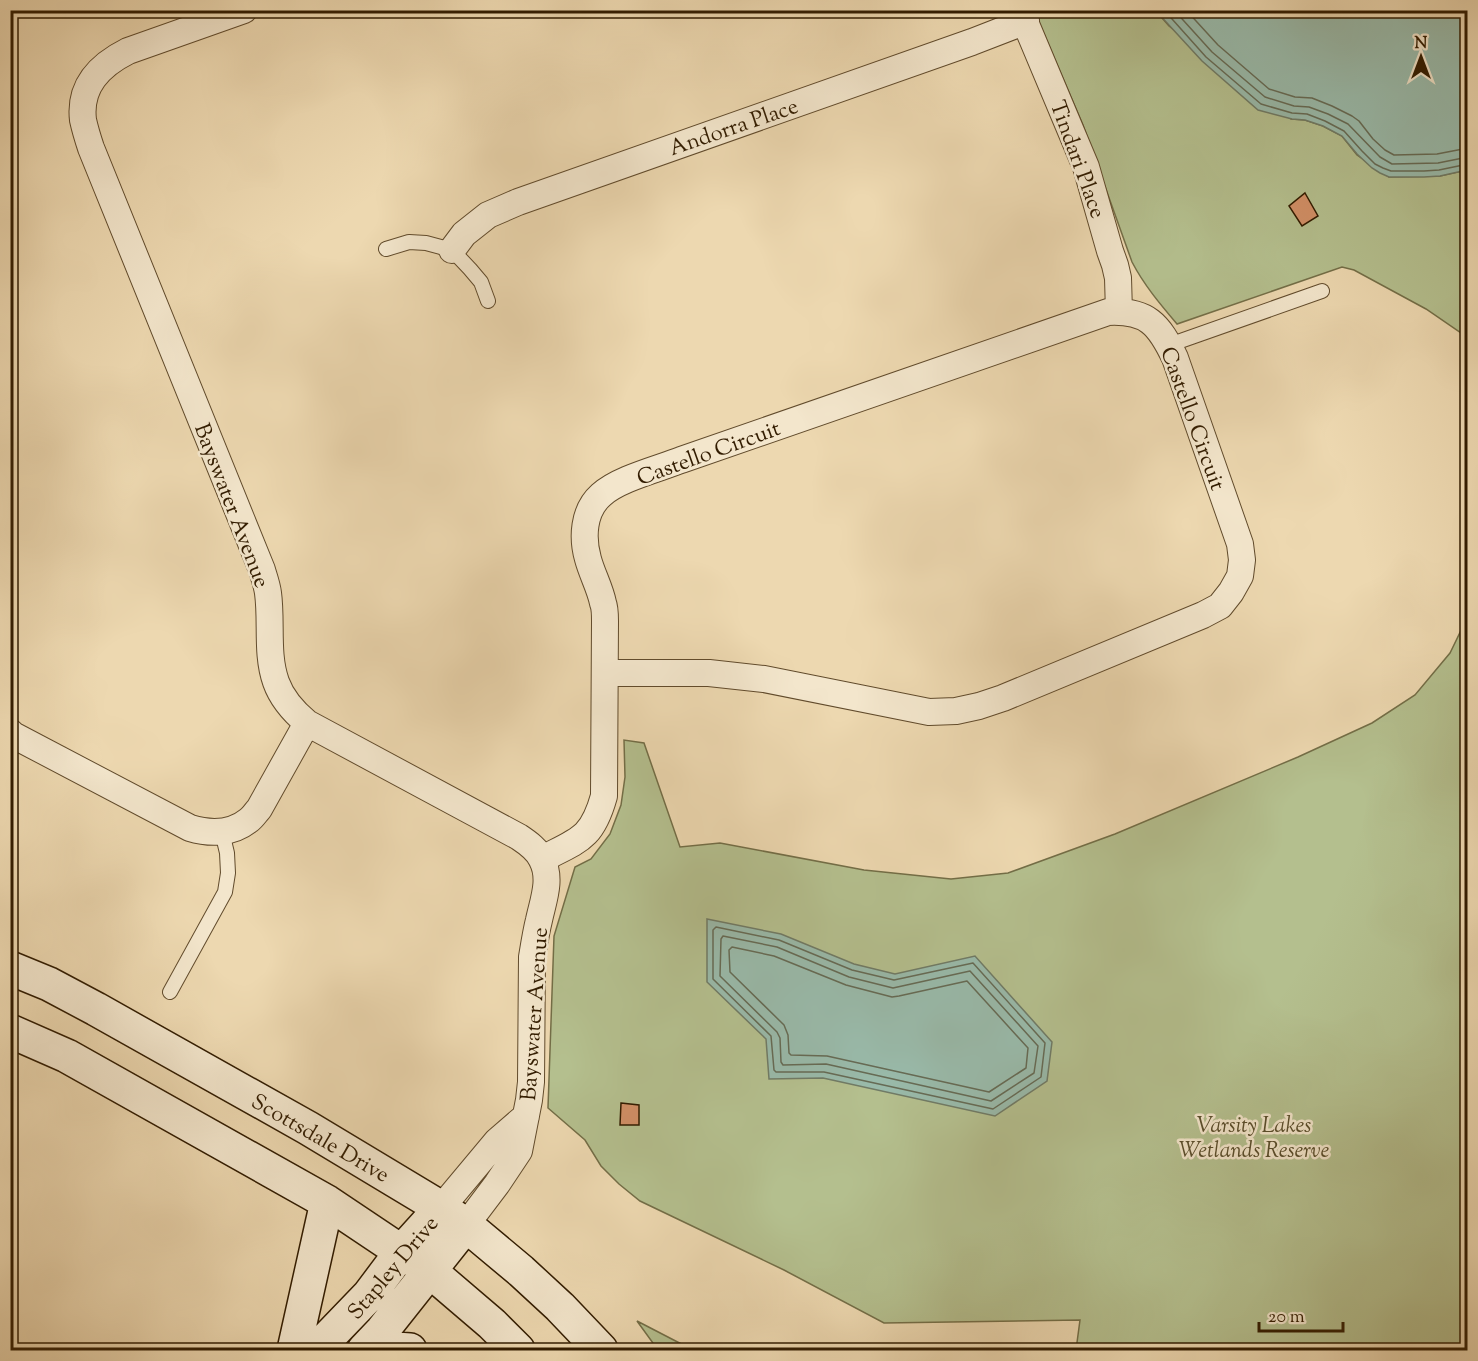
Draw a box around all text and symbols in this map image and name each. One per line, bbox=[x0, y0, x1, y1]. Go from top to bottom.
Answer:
north arrow bbox=[1391, 27, 1451, 87]
text: N bbox=[1415, 33, 1428, 56]
street label: Andorra Place bbox=[665, 92, 803, 166]
street label: Tindari Place bbox=[1040, 97, 1112, 224]
street label: Castello Circuit bbox=[1150, 343, 1232, 496]
street label: Castello Circuit bbox=[633, 414, 786, 496]
street label: Bayswater Avenue bbox=[184, 419, 276, 593]
street label: Bayswater Avenue bbox=[514, 926, 558, 1102]
street label: Scottsdale Drive bbox=[244, 1087, 395, 1192]
park label: Varsity Lakes Wetlands Reserve bbox=[1179, 1111, 1329, 1168]
street label: Stapley Drive bbox=[341, 1210, 447, 1328]
scale bar bbox=[1259, 1295, 1343, 1333]
text: 20 m bbox=[1268, 1305, 1305, 1331]

